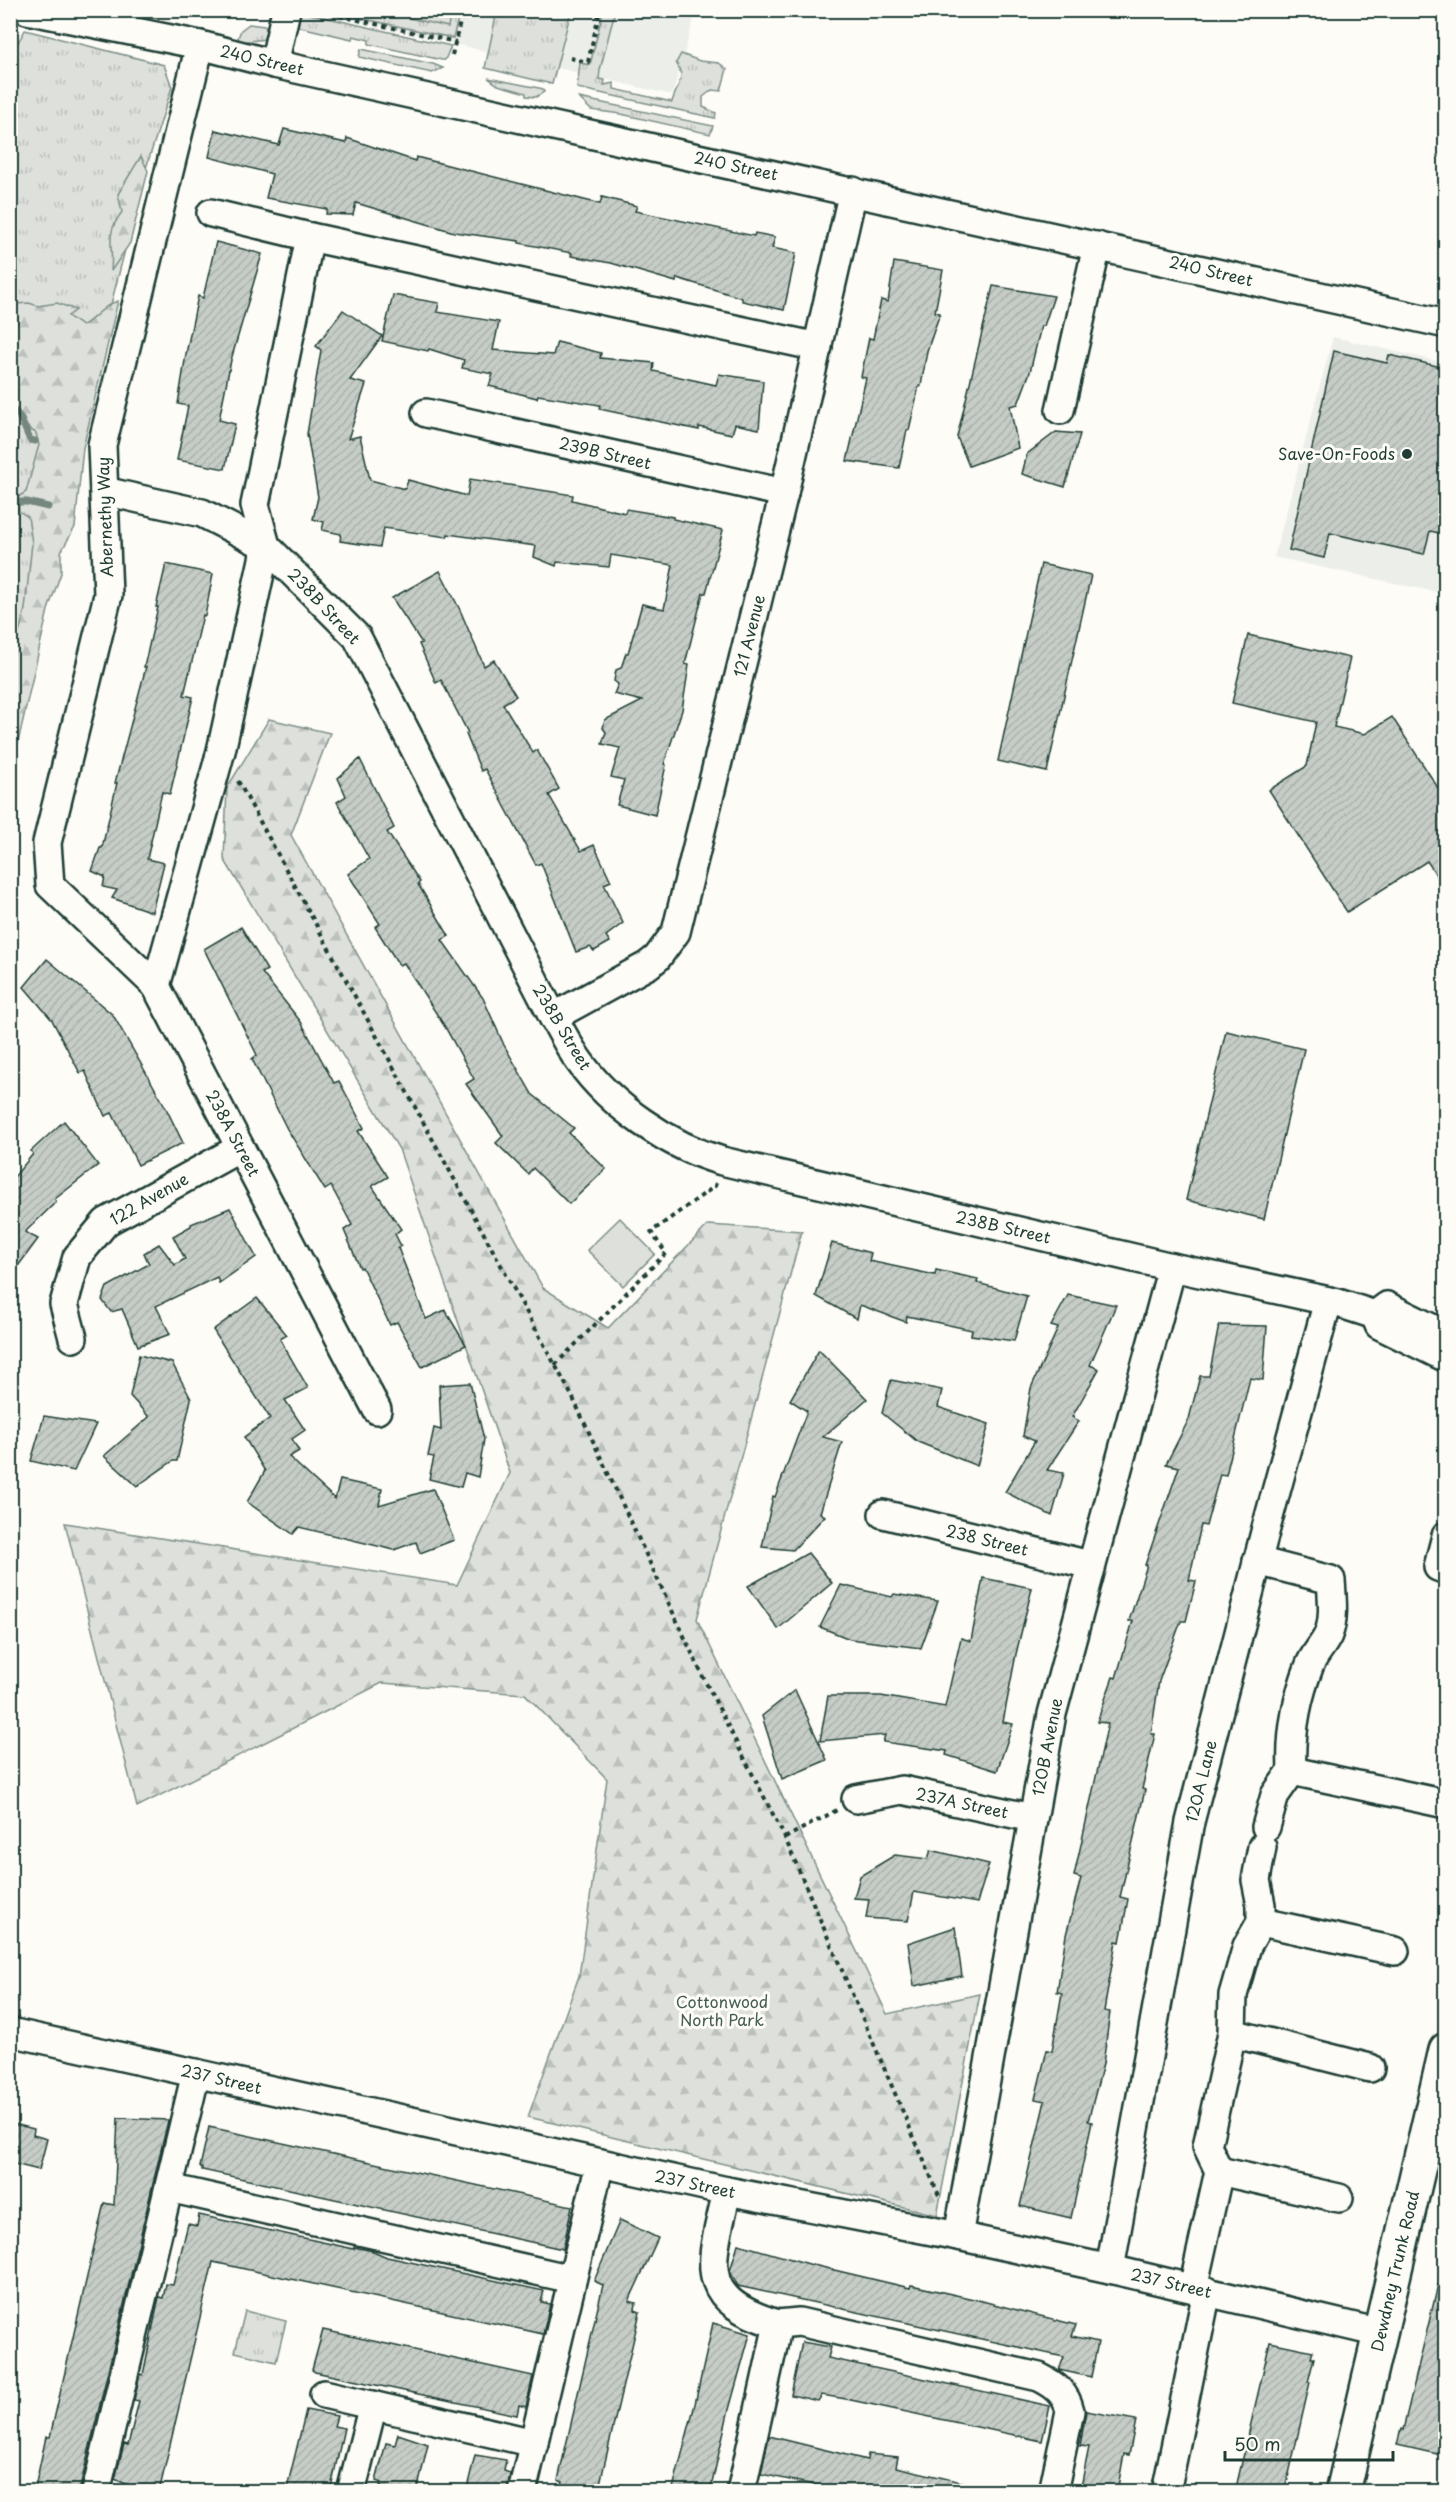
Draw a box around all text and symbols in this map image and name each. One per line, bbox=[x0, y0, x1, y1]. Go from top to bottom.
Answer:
street label: 240 Street bbox=[218, 38, 307, 80]
street label: 240 Street bbox=[692, 144, 781, 186]
street label: 240 Street bbox=[1167, 249, 1256, 291]
street label: 239B Street bbox=[557, 430, 654, 474]
place label: Save-On-Foods bbox=[1278, 441, 1395, 465]
marker: Save-On-Foods bbox=[1400, 447, 1414, 461]
street label: Abernethy Way bbox=[90, 456, 118, 578]
street label: 238B Street bbox=[283, 562, 367, 649]
street label: 121 Avenue bbox=[726, 592, 770, 679]
street label: 238B Street bbox=[528, 979, 598, 1075]
street label: 238A Street bbox=[201, 1085, 267, 1180]
street label: 122 Avenue bbox=[105, 1166, 192, 1230]
street label: 238B Street bbox=[953, 1203, 1054, 1249]
street label: 238 Street bbox=[944, 1517, 1031, 1561]
street label: 120B Avenue bbox=[1025, 1695, 1067, 1798]
street label: 120A Lane bbox=[1178, 1737, 1222, 1824]
street label: 237A Street bbox=[914, 1781, 1011, 1824]
park label: Cottonwood North Park bbox=[676, 1989, 768, 2031]
street label: 237 Street bbox=[178, 2057, 264, 2099]
street label: 237 Street bbox=[652, 2163, 738, 2203]
street label: Dewdney Trunk Road bbox=[1364, 2188, 1424, 2354]
street label: 237 Street bbox=[1128, 2261, 1214, 2303]
scale bar bbox=[1225, 2424, 1393, 2462]
text: 50 m bbox=[1234, 2430, 1281, 2457]

